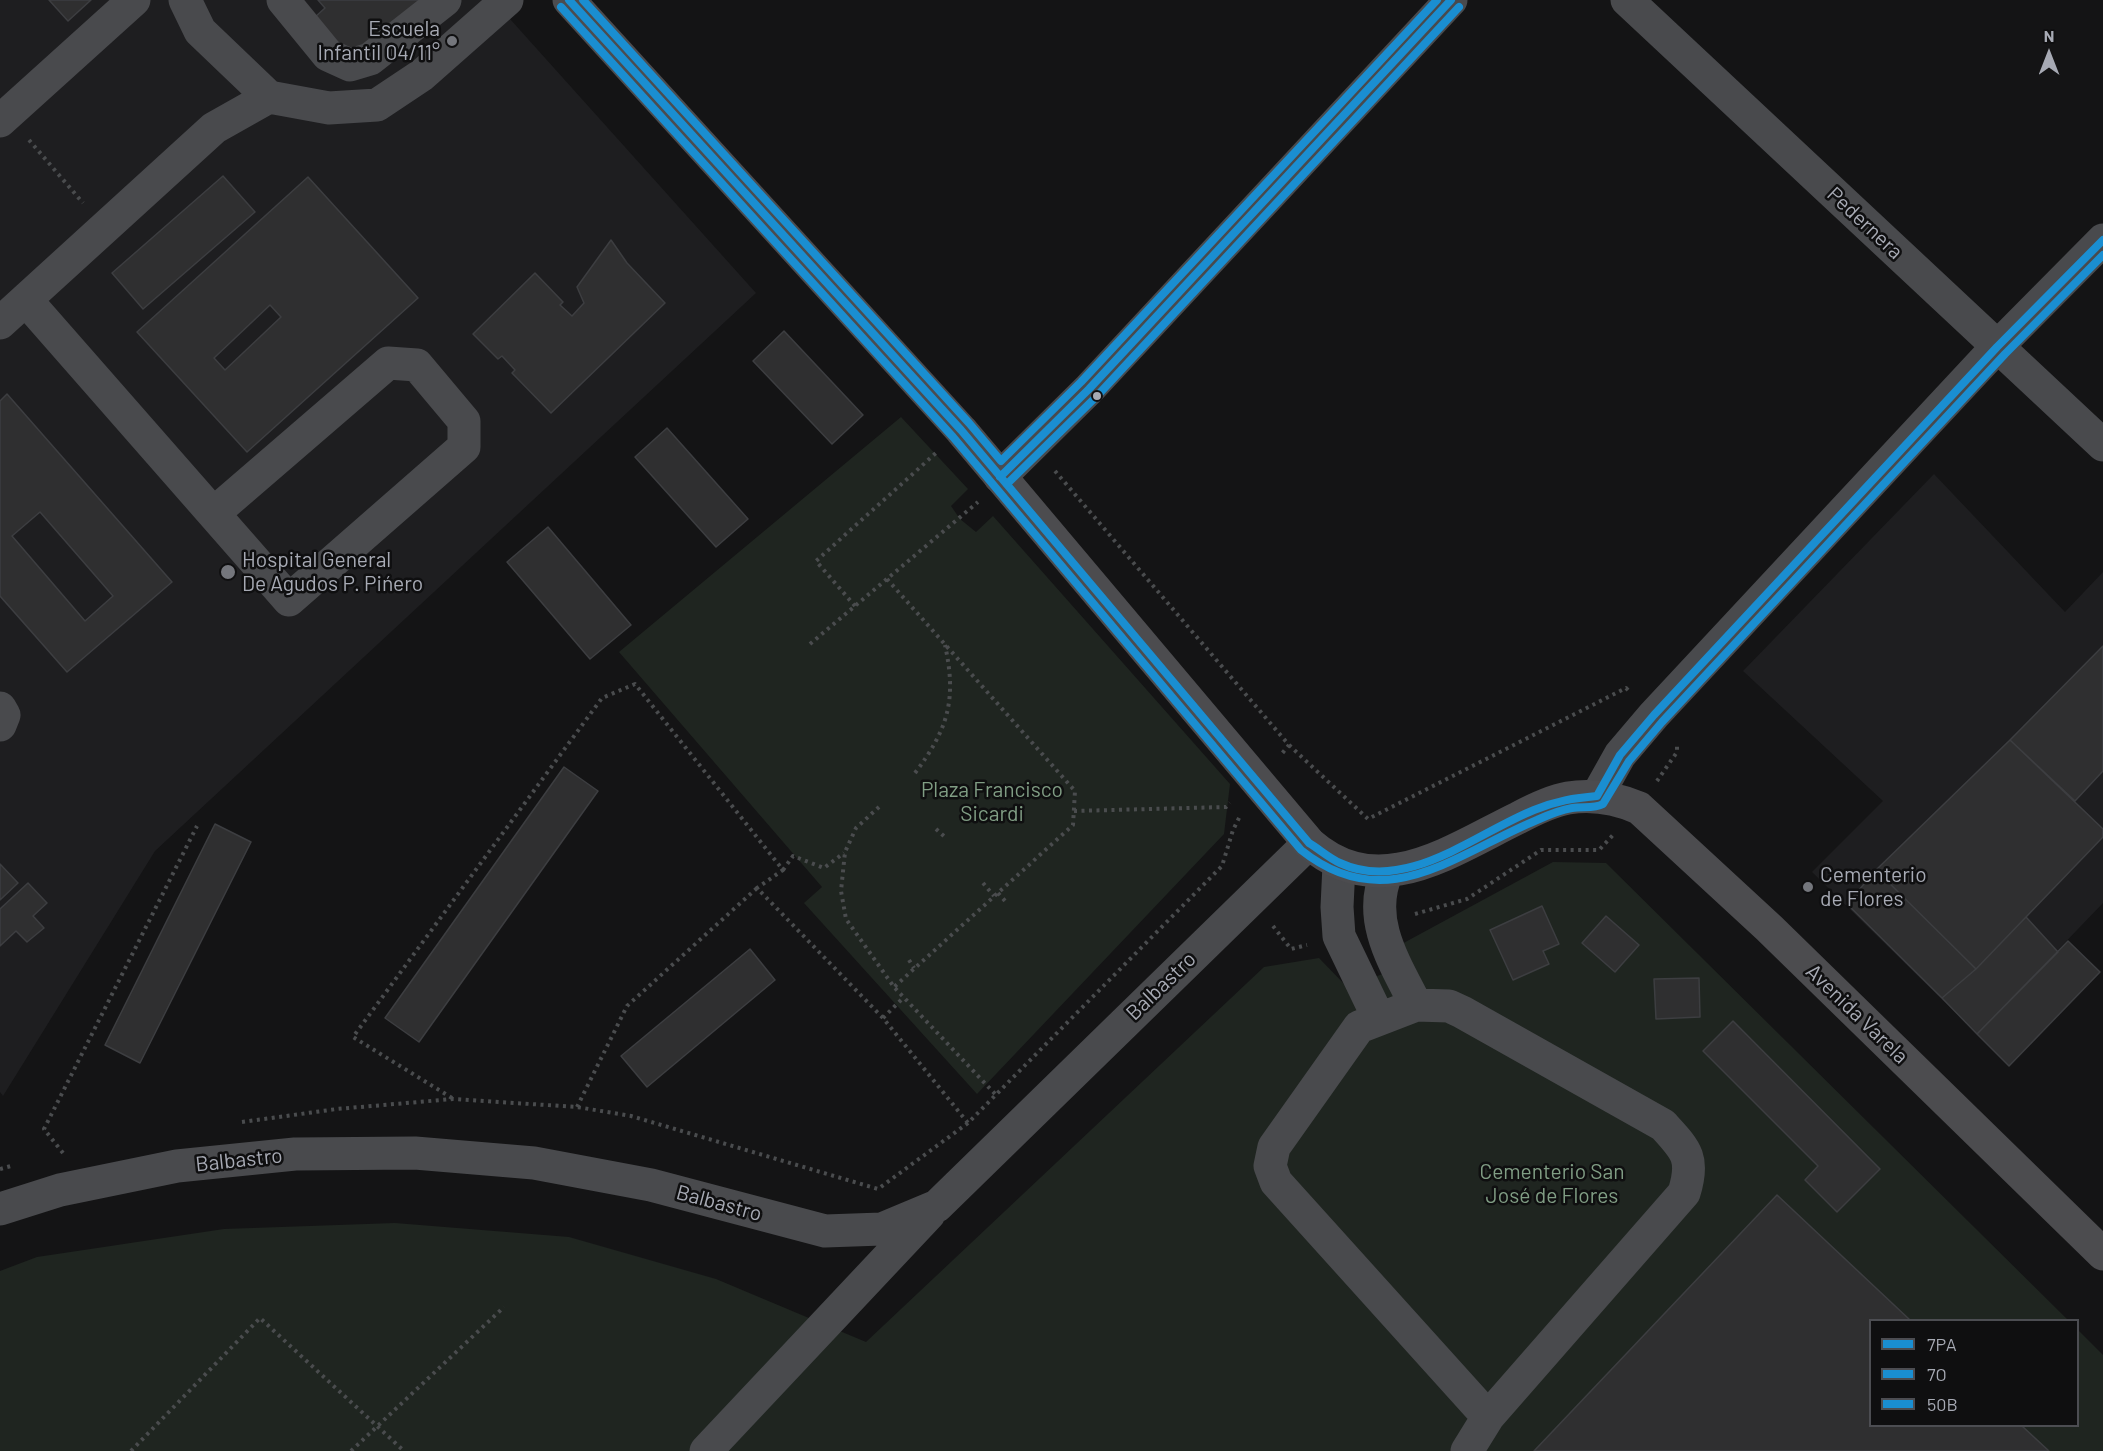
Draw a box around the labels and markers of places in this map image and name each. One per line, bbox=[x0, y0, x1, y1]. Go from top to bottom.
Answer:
place label: Escuela Infantil 04/11° bbox=[317, 16, 440, 66]
marker: Escuela Infantil 04/11° bbox=[445, 34, 459, 48]
unlabelled marker bbox=[1091, 390, 1103, 402]
place label: Hospital General De Agudos P. Pińero bbox=[242, 547, 423, 597]
marker: Hospital General De Agudos P. Pińero bbox=[219, 563, 237, 581]
place label: Cementerio de Flores bbox=[1820, 862, 1927, 912]
marker: Cementerio de Flores bbox=[1801, 880, 1815, 894]

